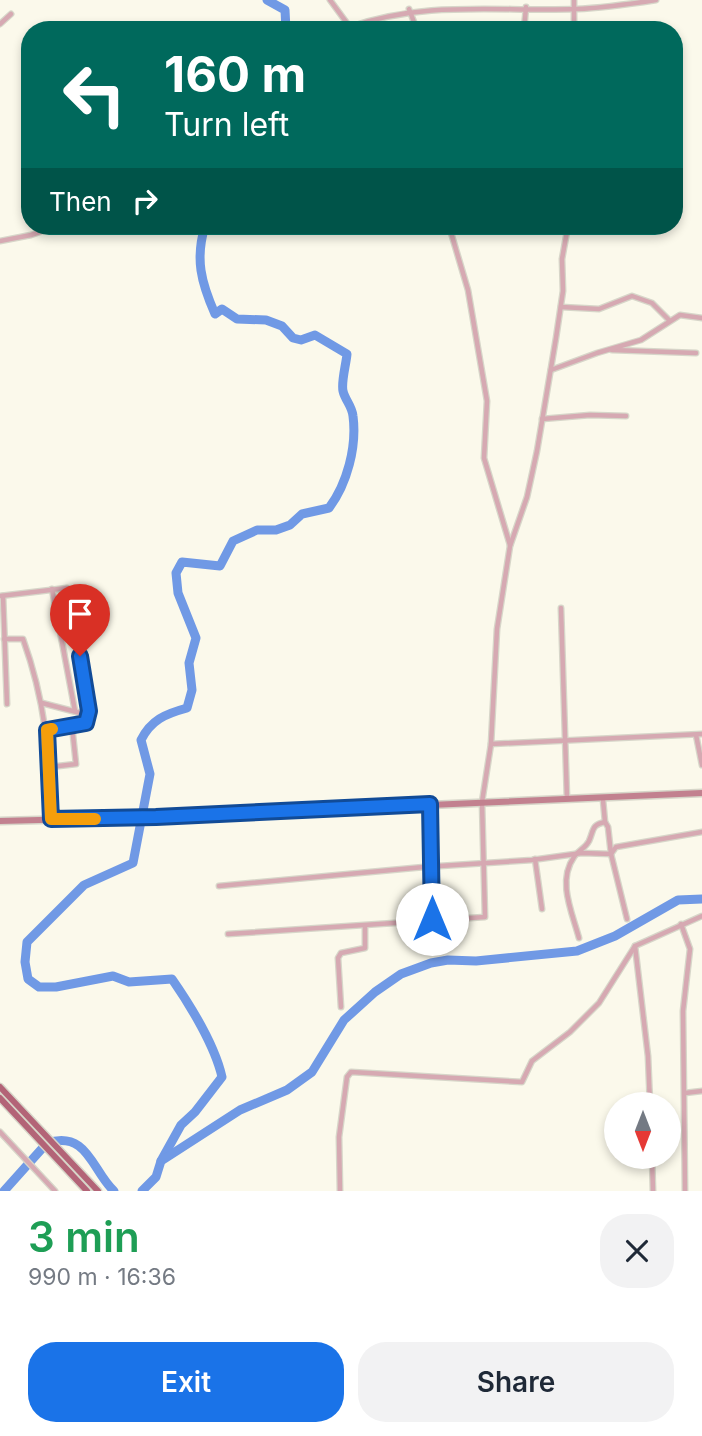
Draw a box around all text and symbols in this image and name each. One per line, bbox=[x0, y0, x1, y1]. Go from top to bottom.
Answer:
text: 160 m bbox=[164, 45, 306, 104]
icon: left bbox=[49, 49, 140, 140]
text: Turn left bbox=[164, 105, 289, 144]
icon: right bbox=[126, 182, 164, 220]
text: Then bbox=[49, 186, 112, 217]
pin bbox=[50, 584, 110, 656]
icon: arrive bbox=[61, 595, 99, 633]
position arrow bbox=[395, 882, 469, 956]
north arrow bbox=[604, 1092, 681, 1169]
map controls bbox=[604, 1092, 681, 1169]
text: 3 min bbox=[28, 1211, 140, 1262]
button: close bbox=[600, 1214, 674, 1288]
text: 990 m · 16:36 bbox=[28, 1263, 176, 1291]
button: Exit bbox=[28, 1342, 344, 1422]
button: Share bbox=[358, 1342, 674, 1422]

